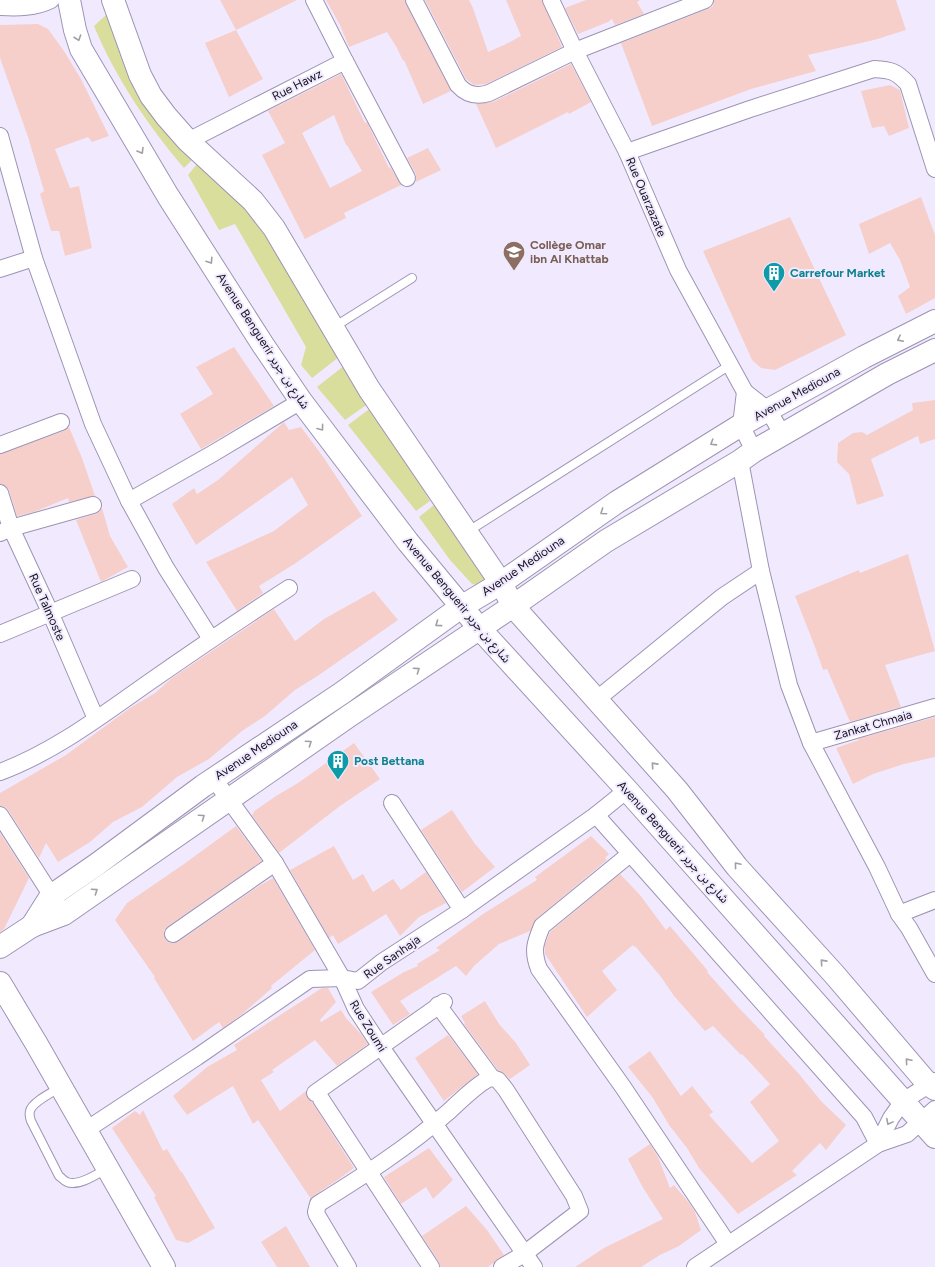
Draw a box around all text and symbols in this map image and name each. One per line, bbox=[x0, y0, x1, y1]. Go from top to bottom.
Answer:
one-way arrow bbox=[73, 34, 81, 41]
street label: Rue Hawz bbox=[270, 66, 324, 104]
one-way arrow bbox=[137, 147, 144, 154]
street label: Rue Ouarzazate bbox=[623, 155, 669, 239]
place label: Collège Omar ibn Al Khattab bbox=[530, 238, 609, 266]
school or university icon: Collège Omar ibn Al Khattab bbox=[501, 239, 527, 272]
one-way arrow bbox=[205, 257, 213, 264]
building icon: Carrefour Market bbox=[761, 260, 787, 293]
place label: Carrefour Market bbox=[790, 266, 886, 280]
street label: Avenue Benguerir شارع بن جرير bbox=[212, 270, 312, 413]
one-way arrow bbox=[897, 334, 904, 342]
street label: Avenue Mediouna bbox=[751, 364, 843, 424]
one-way arrow bbox=[316, 423, 323, 430]
one-way arrow bbox=[710, 438, 717, 445]
one-way arrow bbox=[600, 507, 607, 515]
street label: Avenue Mediouna bbox=[479, 533, 567, 599]
street label: Avenue Benguerir شارع بن جرير bbox=[399, 534, 514, 667]
street label: Rue Talmoste bbox=[26, 571, 68, 643]
one-way arrow bbox=[435, 619, 442, 626]
one-way arrow bbox=[413, 667, 420, 675]
street label: Zankat Chmaia bbox=[832, 707, 914, 743]
street label: Avenue Mediouna bbox=[212, 717, 300, 783]
one-way arrow bbox=[305, 740, 312, 748]
building icon: Post Bettana bbox=[325, 748, 351, 781]
place label: Post Bettana bbox=[354, 754, 425, 768]
one-way arrow bbox=[652, 762, 659, 770]
street label: Avenue Benguerir شارع بن جرير bbox=[613, 778, 732, 907]
one-way arrow bbox=[198, 815, 205, 822]
one-way arrow bbox=[734, 863, 741, 870]
one-way arrow bbox=[91, 889, 98, 896]
street label: Rue Sanhaja bbox=[361, 932, 423, 982]
one-way arrow bbox=[821, 960, 828, 967]
street label: Rue Zoumi bbox=[347, 998, 389, 1054]
one-way arrow bbox=[906, 1058, 913, 1065]
one-way arrow bbox=[887, 1118, 894, 1125]

